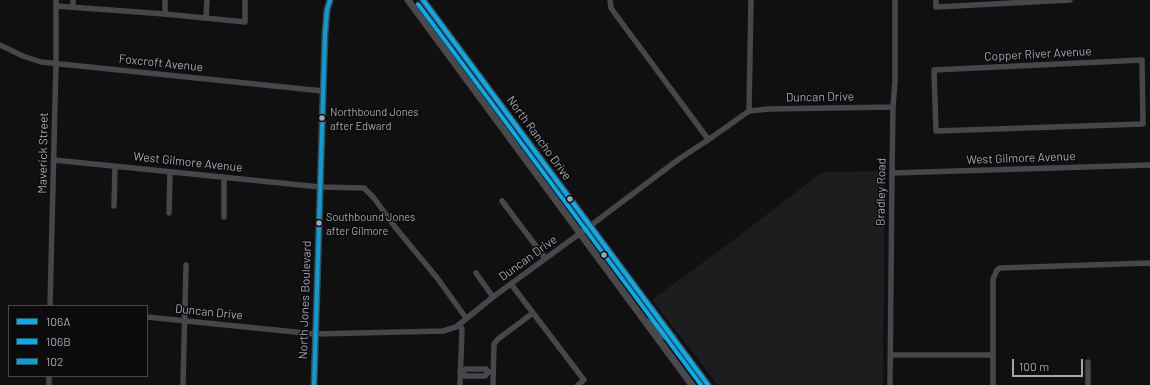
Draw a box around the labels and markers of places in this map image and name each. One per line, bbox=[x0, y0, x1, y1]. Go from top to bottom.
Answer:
place label: Northbound Jones after Edward bbox=[330, 105, 419, 131]
marker: Northbound Jones after Edward bbox=[317, 113, 327, 123]
unlabelled marker bbox=[565, 194, 575, 204]
place label: Southbound Jones after Gilmore bbox=[326, 210, 415, 236]
marker: Southbound Jones after Gilmore bbox=[314, 218, 324, 228]
unlabelled marker bbox=[599, 250, 609, 260]

